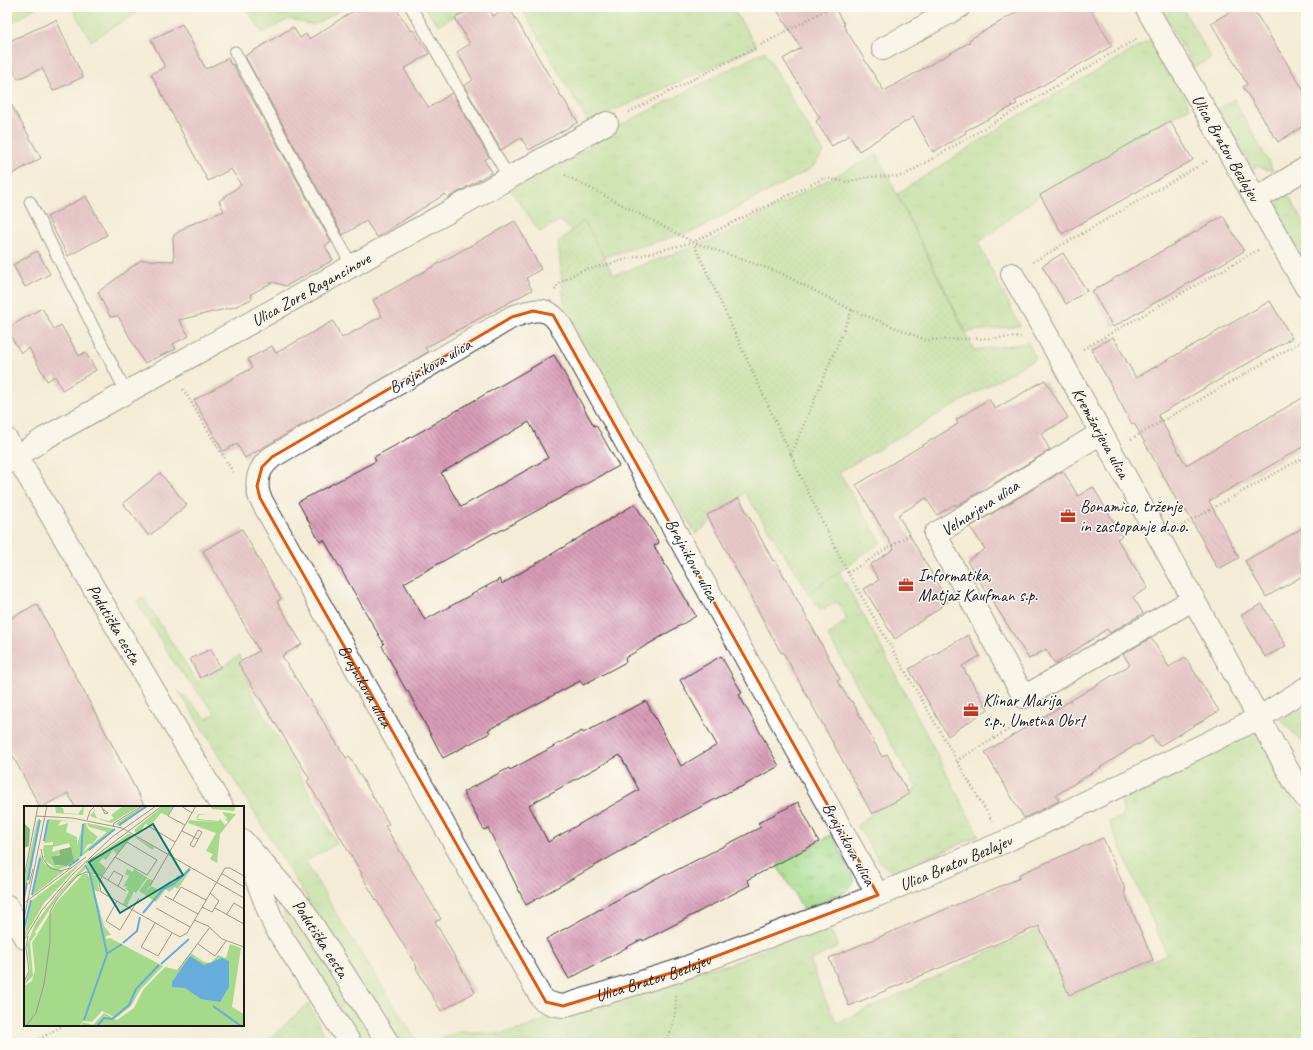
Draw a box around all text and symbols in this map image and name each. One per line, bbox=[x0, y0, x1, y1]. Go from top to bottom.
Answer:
street label: Ulica Bratov Bezlajev bbox=[1188, 91, 1266, 206]
street label: Ulica Zore Ragancinove bbox=[248, 247, 375, 331]
street label: Brajnikova ulica bbox=[385, 333, 476, 398]
street label: Kremžarjeva ulica bbox=[1068, 384, 1136, 484]
street label: Velnarjeva ulica bbox=[937, 474, 1024, 541]
place label: Bonamico, trženje in zastopanje d.o.o. bbox=[1080, 496, 1189, 537]
office icon: Bonamico, trženje in zastopanje d.o.o. bbox=[1059, 507, 1077, 525]
street label: Brajnikova ulica bbox=[661, 515, 724, 607]
place label: Informatika, Matjaž Kaufman s.p. bbox=[918, 565, 1038, 606]
office icon: Informatika, Matjaž Kaufman s.p. bbox=[897, 576, 915, 594]
street label: Podutiška cesta bbox=[83, 580, 147, 669]
street label: Brajnikova ulica bbox=[334, 641, 398, 732]
place label: Klinar Marija s.p., Umetna Obrt bbox=[983, 690, 1087, 731]
office icon: Klinar Marija s.p., Umetna Obrt bbox=[962, 701, 980, 719]
street label: Brajnikova ulica bbox=[818, 799, 881, 891]
inset map bbox=[24, 806, 244, 1026]
street label: Ulica Bratov Bezlajev bbox=[896, 829, 1016, 895]
street label: Podutiška cesta bbox=[288, 895, 355, 983]
street label: Ulica Bratov Bezlajev bbox=[593, 948, 714, 1006]

